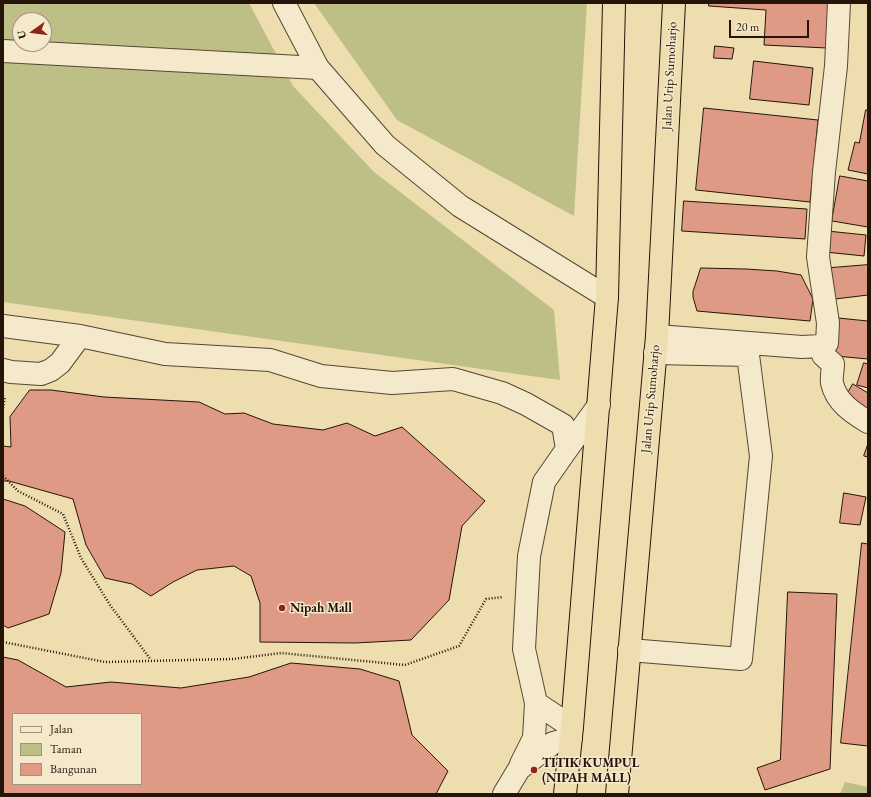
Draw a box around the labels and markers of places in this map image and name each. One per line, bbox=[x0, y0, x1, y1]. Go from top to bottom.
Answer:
place label: Nipah Mall bbox=[290, 600, 352, 616]
marker: Nipah Mall bbox=[277, 603, 287, 613]
place label: TITIK KUMPUL (NIPAH MALL) bbox=[542, 755, 639, 786]
marker: TITIK KUMPUL (NIPAH MALL) bbox=[529, 765, 539, 775]

